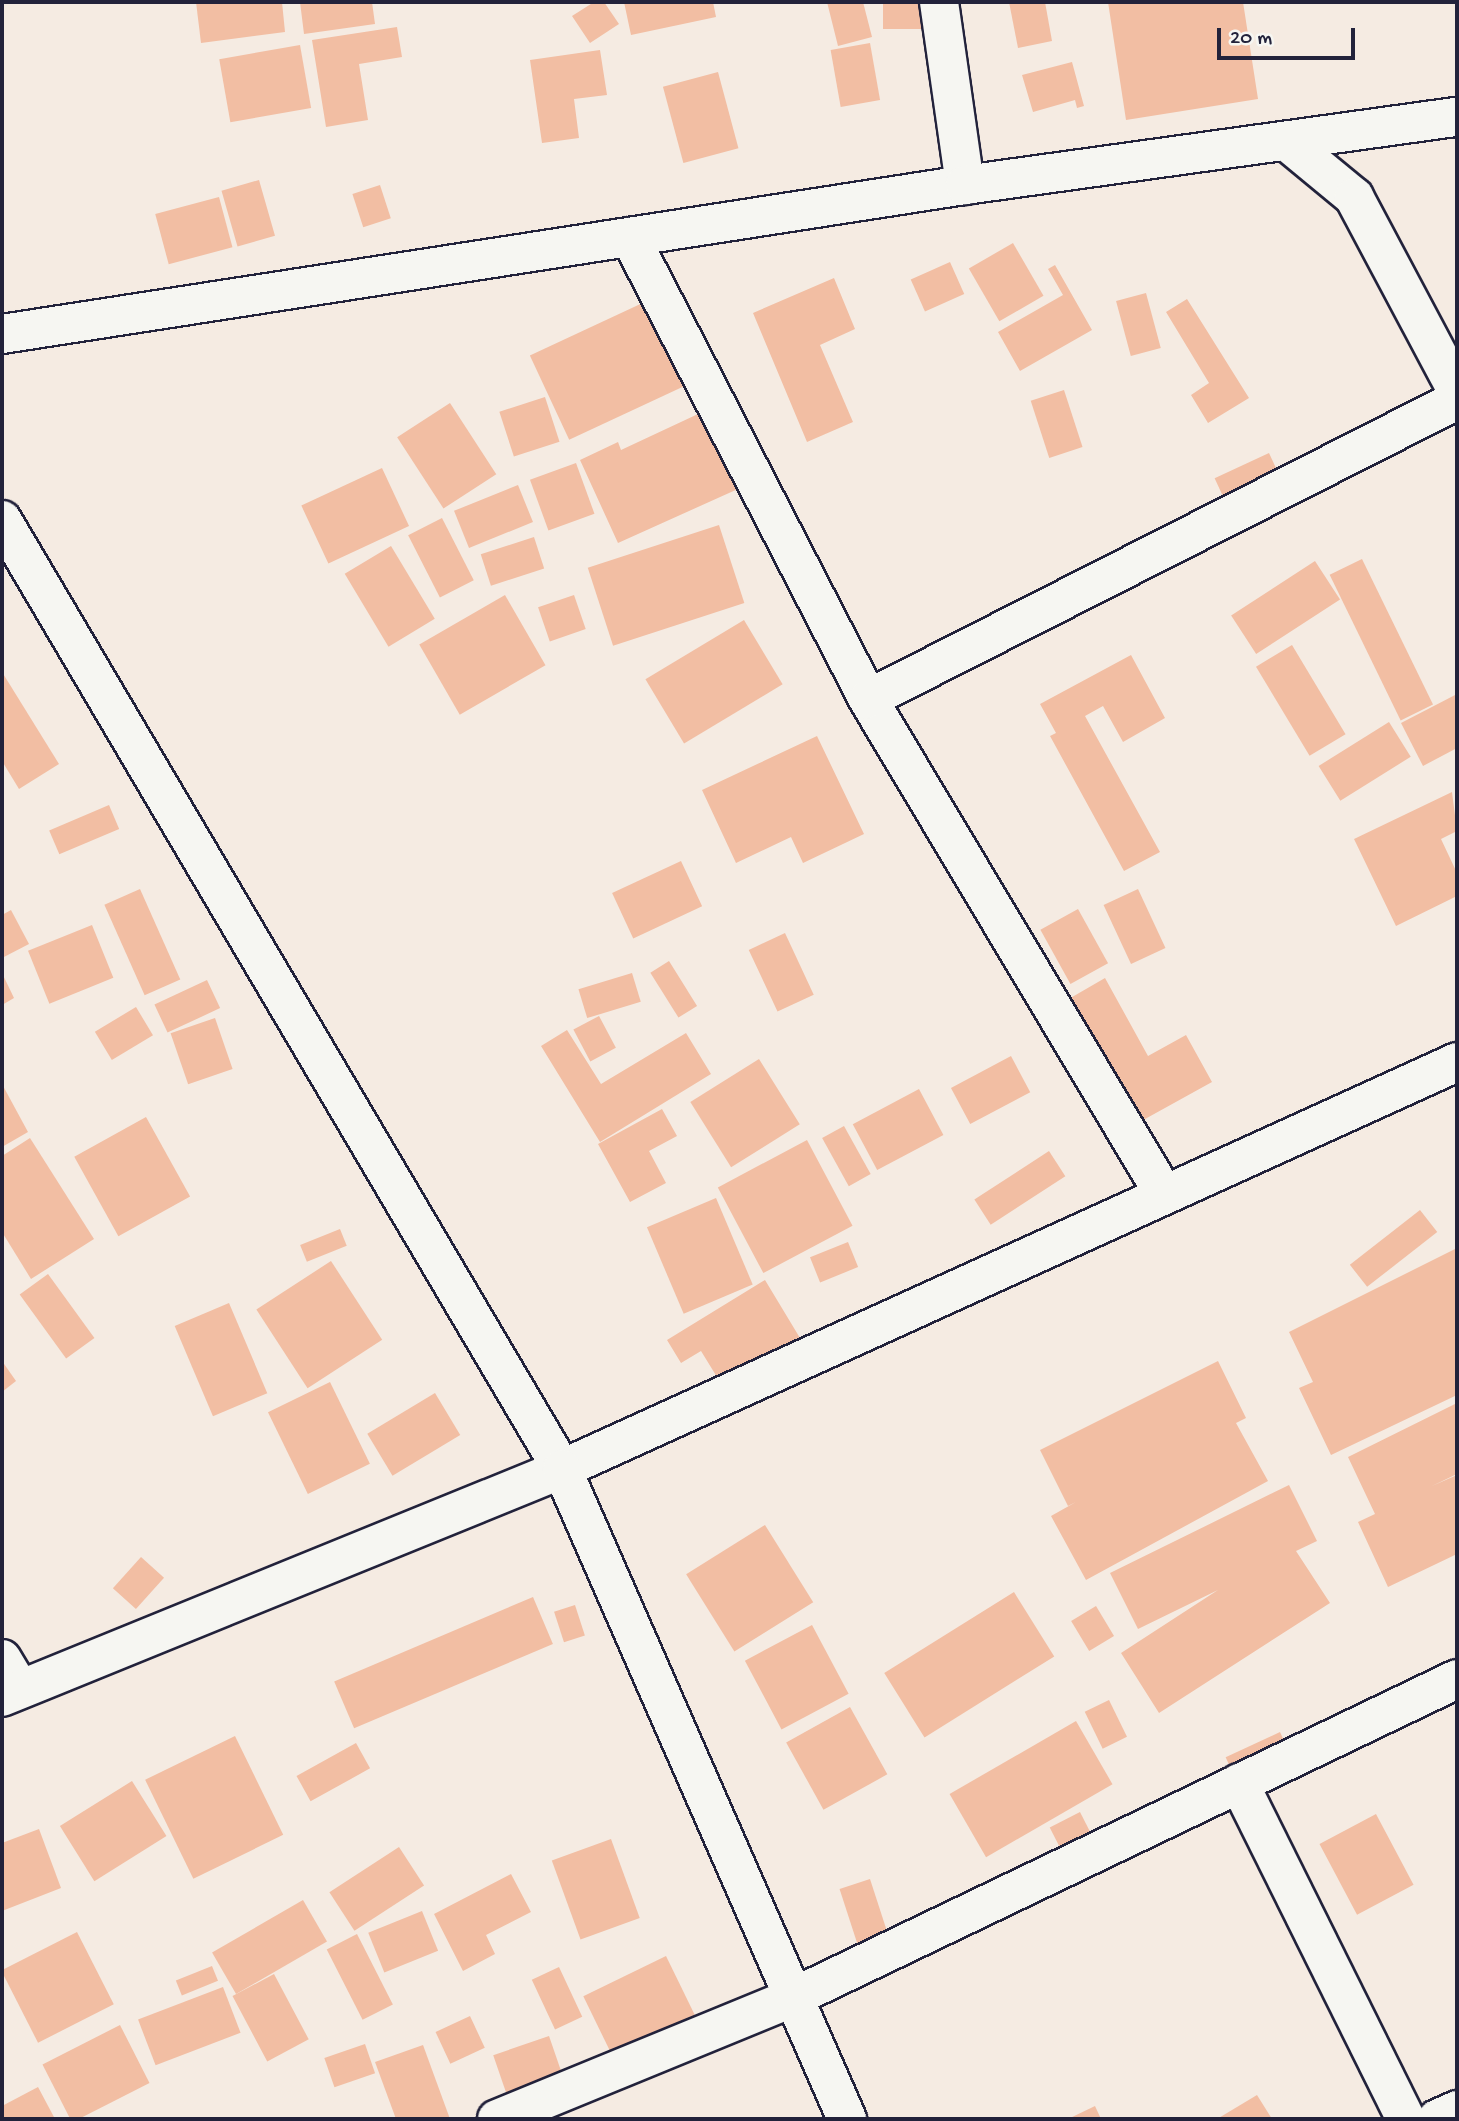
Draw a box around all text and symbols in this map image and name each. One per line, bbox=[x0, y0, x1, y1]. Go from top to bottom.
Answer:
scale bar bbox=[1221, 14, 1359, 58]
text: 20 m bbox=[1230, 27, 1272, 52]

